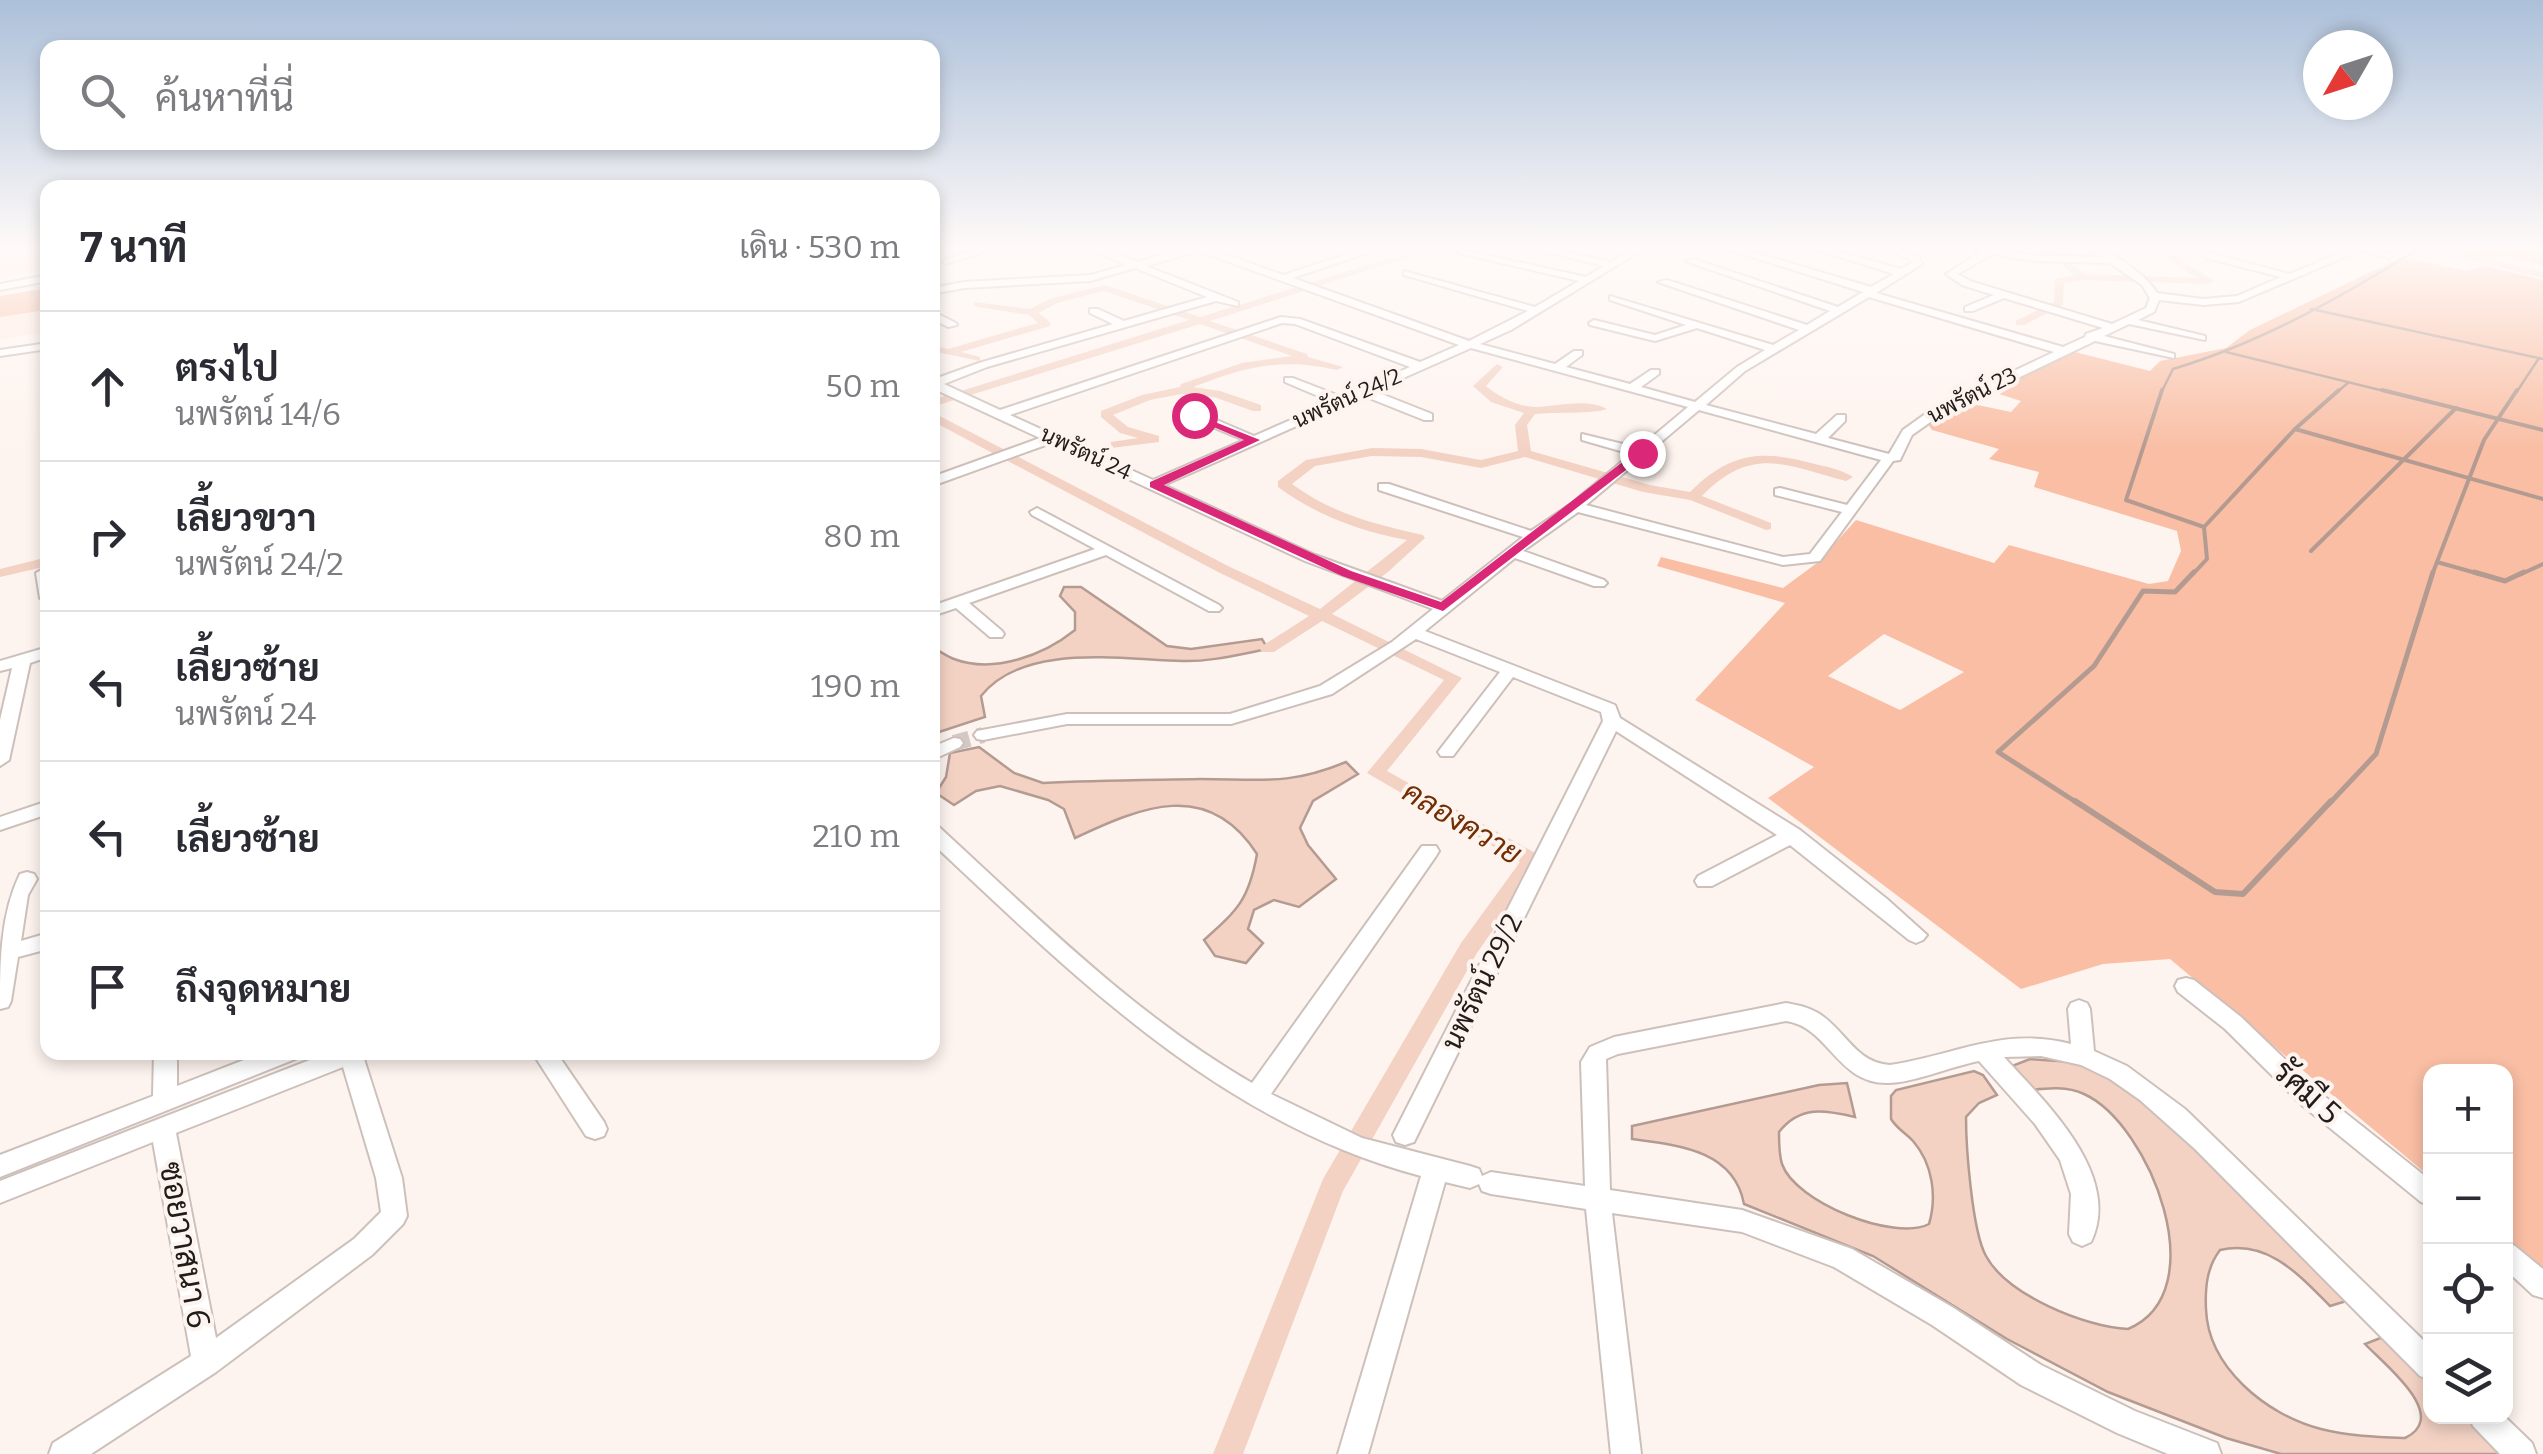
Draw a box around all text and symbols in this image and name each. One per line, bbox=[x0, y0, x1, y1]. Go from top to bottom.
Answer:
north arrow bbox=[2303, 30, 2393, 120]
search box bbox=[40, 40, 940, 150]
icon: search bbox=[75, 68, 130, 123]
text: ค้นหาที่นี่ bbox=[155, 75, 294, 121]
text: 7 นาที bbox=[80, 223, 187, 273]
text: เดิน · 530 m bbox=[739, 228, 900, 266]
text: ตรงไป bbox=[175, 345, 279, 391]
icon: ahead bbox=[80, 359, 135, 414]
street label: นพรัตน์ 23 bbox=[1922, 360, 2021, 429]
street label: นพรัตน์ 24/2 bbox=[1288, 361, 1405, 434]
text: 50 m bbox=[825, 367, 900, 405]
route start bbox=[1172, 393, 1218, 439]
text: นพรัตน์ 14/6 bbox=[175, 395, 341, 433]
street label: นพรัตน์ 24 bbox=[1036, 419, 1136, 486]
route end bbox=[1620, 431, 1666, 477]
text: เลี้ยวขวา bbox=[175, 495, 317, 541]
icon: right bbox=[80, 509, 135, 564]
text: 80 m bbox=[823, 517, 900, 555]
text: นพรัตน์ 24/2 bbox=[175, 545, 344, 583]
text: เลี้ยวซ้าย bbox=[175, 645, 320, 691]
icon: left bbox=[80, 659, 135, 714]
text: 190 m bbox=[811, 667, 900, 705]
text: นพรัตน์ 24 bbox=[175, 695, 316, 733]
water label: คลองควาย bbox=[1396, 774, 1528, 872]
icon: left bbox=[80, 809, 135, 864]
text: เลี้ยวซ้าย bbox=[175, 816, 320, 862]
text: 210 m bbox=[812, 817, 900, 855]
street label: นพรัตน์ 29/2 bbox=[1432, 907, 1529, 1056]
icon: arrive bbox=[80, 959, 135, 1014]
text: ถึงจุดหมาย bbox=[175, 966, 351, 1012]
street label: รัศมี 5 bbox=[2265, 1051, 2349, 1132]
map controls bbox=[2423, 1064, 2513, 1424]
button: + bbox=[2423, 1064, 2513, 1154]
button: − bbox=[2423, 1154, 2513, 1244]
street label: ซอยวาสนา 6 bbox=[152, 1159, 218, 1331]
button: locate bbox=[2423, 1244, 2513, 1334]
button: layers bbox=[2423, 1334, 2513, 1424]

